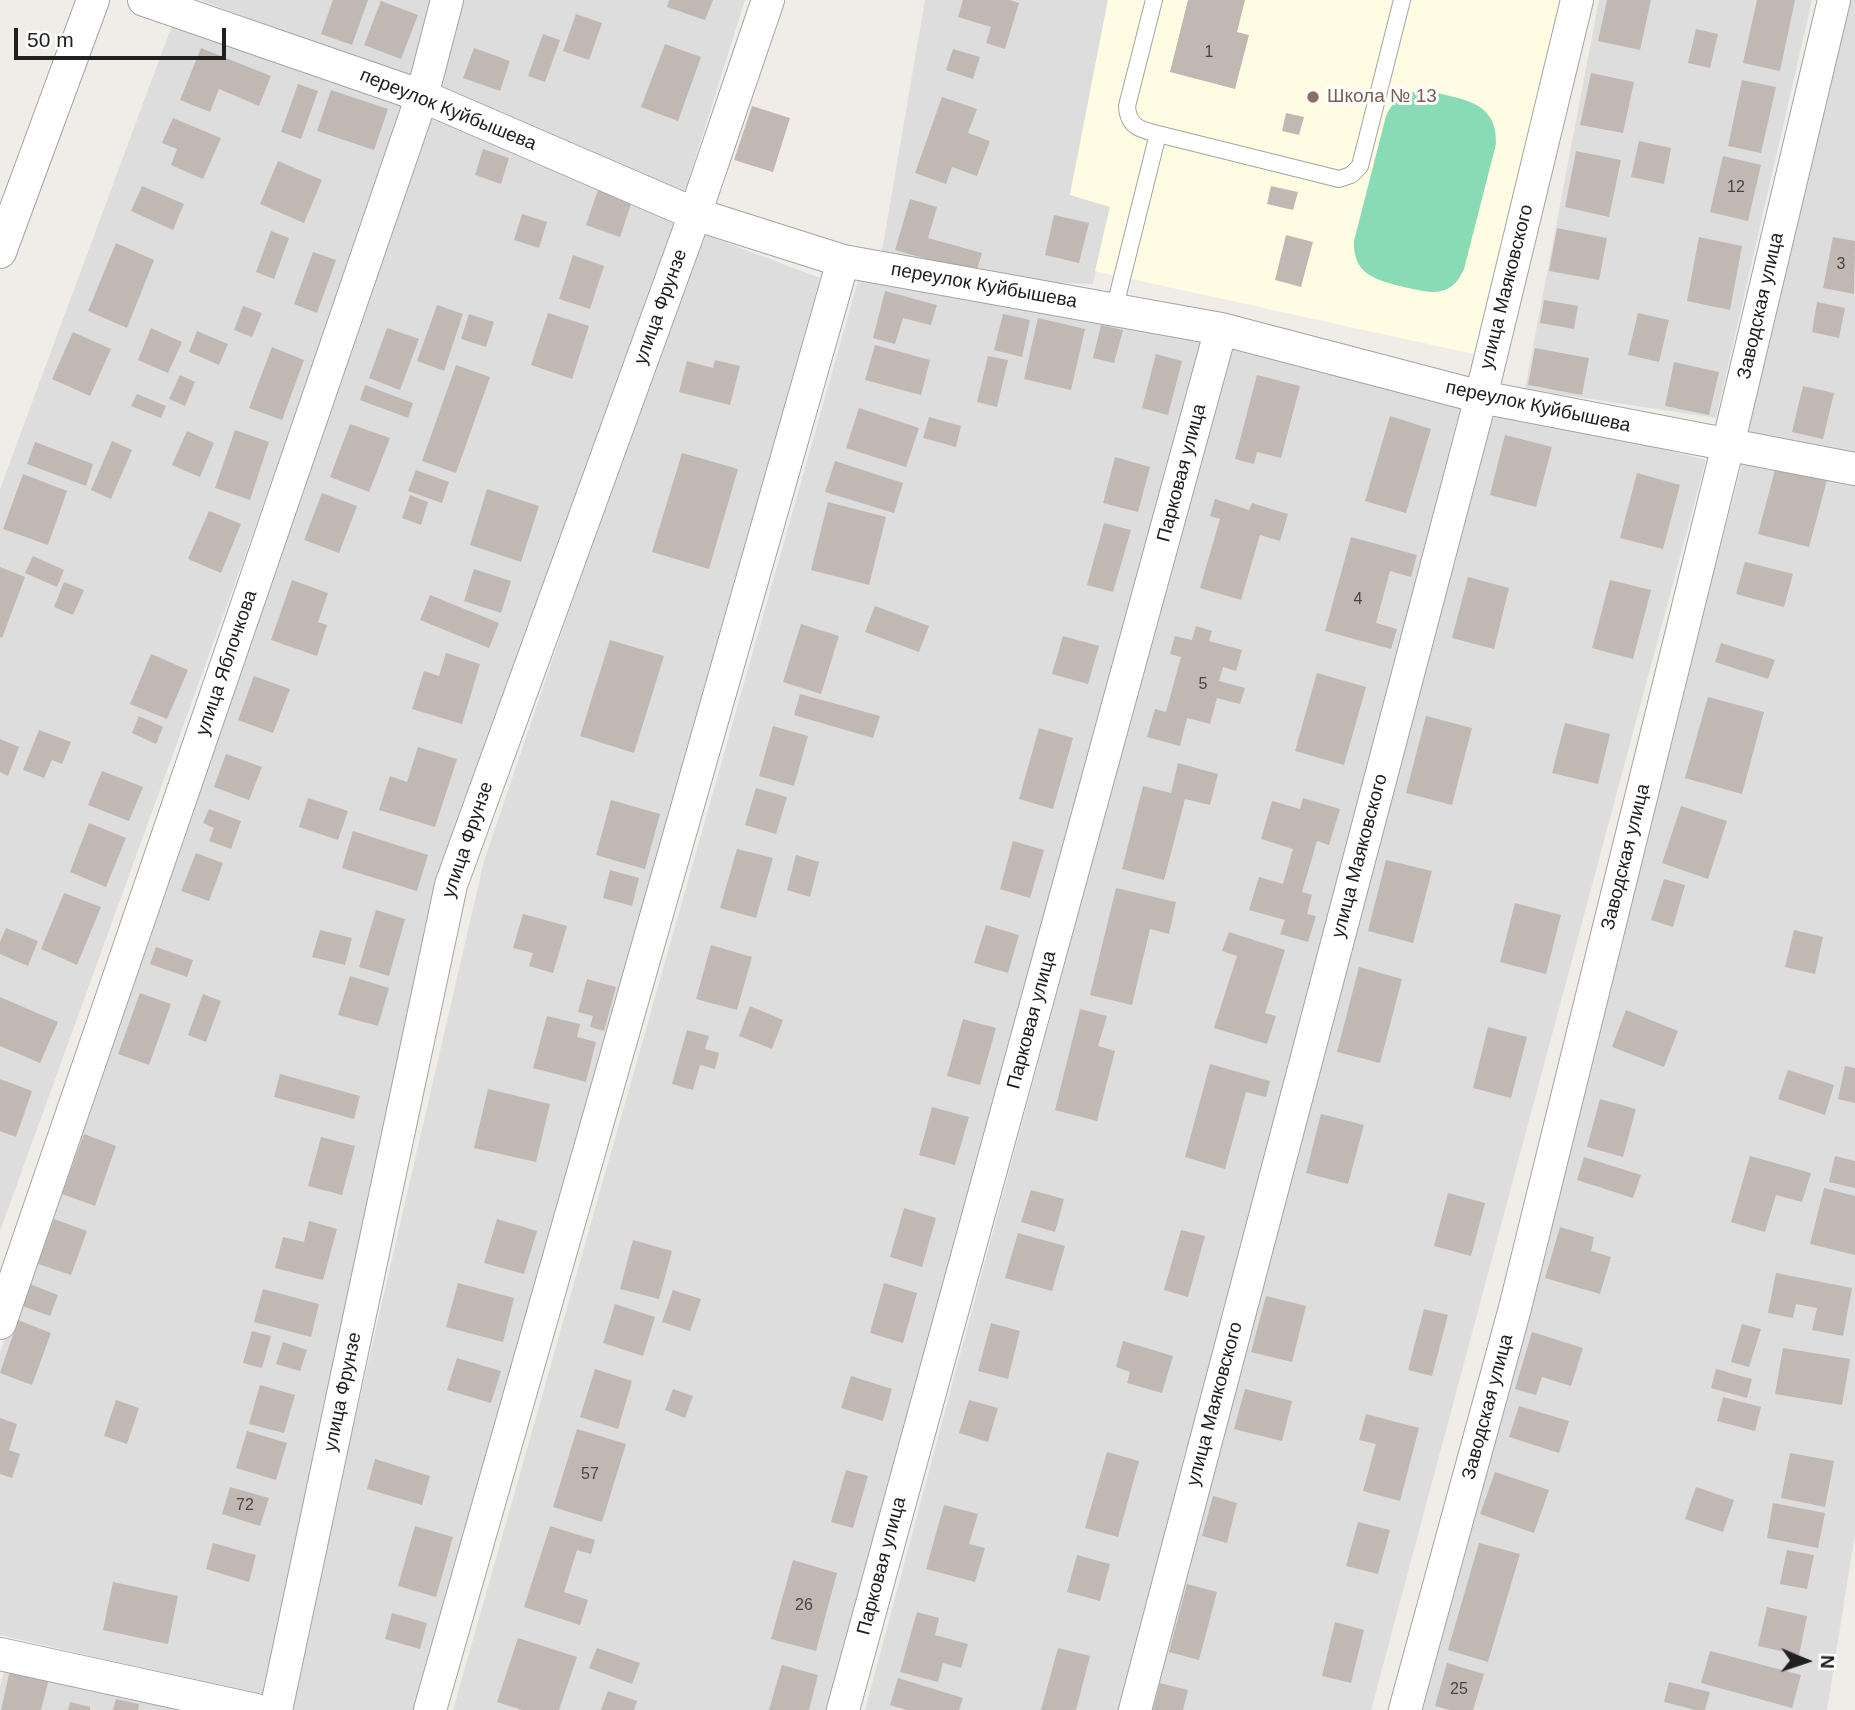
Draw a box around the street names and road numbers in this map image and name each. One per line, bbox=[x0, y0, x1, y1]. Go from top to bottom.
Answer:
street label: переулок Куйбышева bbox=[356, 64, 540, 156]
street label: улица Маяковского bbox=[1475, 202, 1539, 372]
street label: Заводская улица bbox=[1733, 230, 1789, 382]
street label: улица Фрунзе bbox=[630, 246, 692, 368]
street label: переулок Куйбышева bbox=[889, 258, 1079, 314]
street label: переулок Куйбышева bbox=[1444, 376, 1632, 438]
street label: Парковая улица bbox=[1153, 401, 1211, 545]
street label: улица Яблочкова bbox=[191, 587, 263, 739]
street label: улица Маяковского bbox=[1327, 771, 1393, 941]
street label: улица Фрунзе bbox=[437, 779, 499, 901]
street label: Заводская улица bbox=[1597, 782, 1655, 932]
street label: Парковая улица bbox=[1003, 948, 1061, 1092]
street label: улица Маяковского bbox=[1182, 1319, 1248, 1489]
street label: улица Фрунзе bbox=[319, 1330, 367, 1454]
street label: Заводская улица bbox=[1458, 1332, 1518, 1482]
street label: Парковая улица bbox=[853, 1494, 911, 1638]

